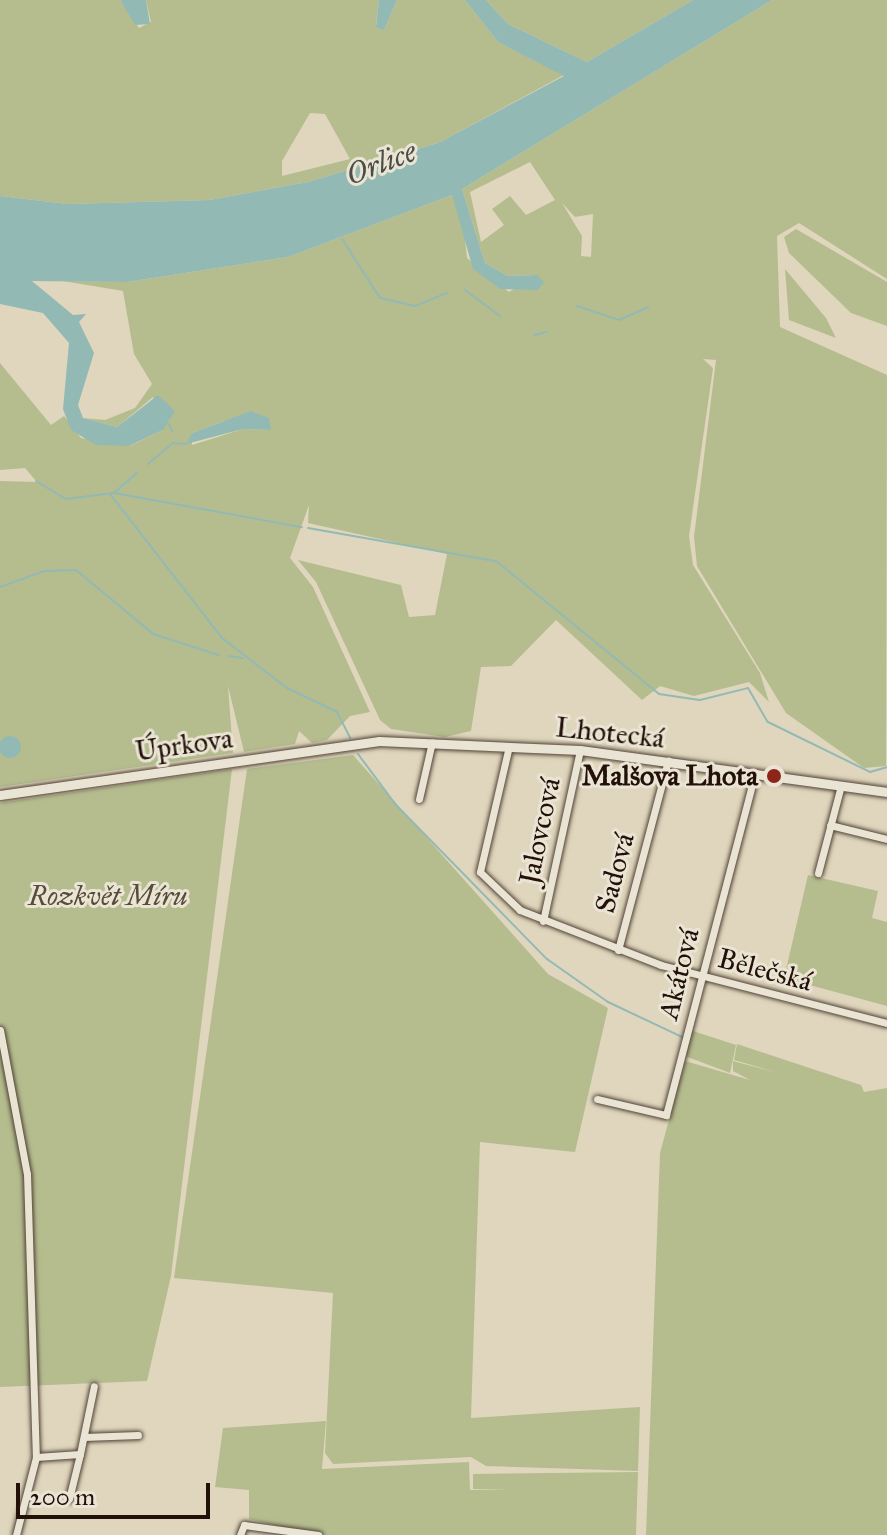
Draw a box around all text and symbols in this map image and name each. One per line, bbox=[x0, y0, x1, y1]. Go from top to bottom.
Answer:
water label: Orlice bbox=[341, 133, 421, 193]
street label: Lhotecká bbox=[554, 711, 666, 755]
street label: Úprkova bbox=[133, 722, 235, 768]
place label: Malšova Lhota bbox=[582, 759, 758, 793]
marker: Malšova Lhota bbox=[765, 767, 783, 785]
street label: Jalovcová bbox=[512, 775, 568, 887]
street label: Sadová bbox=[588, 829, 642, 917]
park label: Rozkvět Míru bbox=[28, 879, 188, 913]
street label: Akátová bbox=[651, 925, 707, 1023]
street label: Bělečská bbox=[714, 941, 816, 999]
scale bar bbox=[20, 1467, 214, 1517]
text: 200 m bbox=[30, 1482, 95, 1512]

